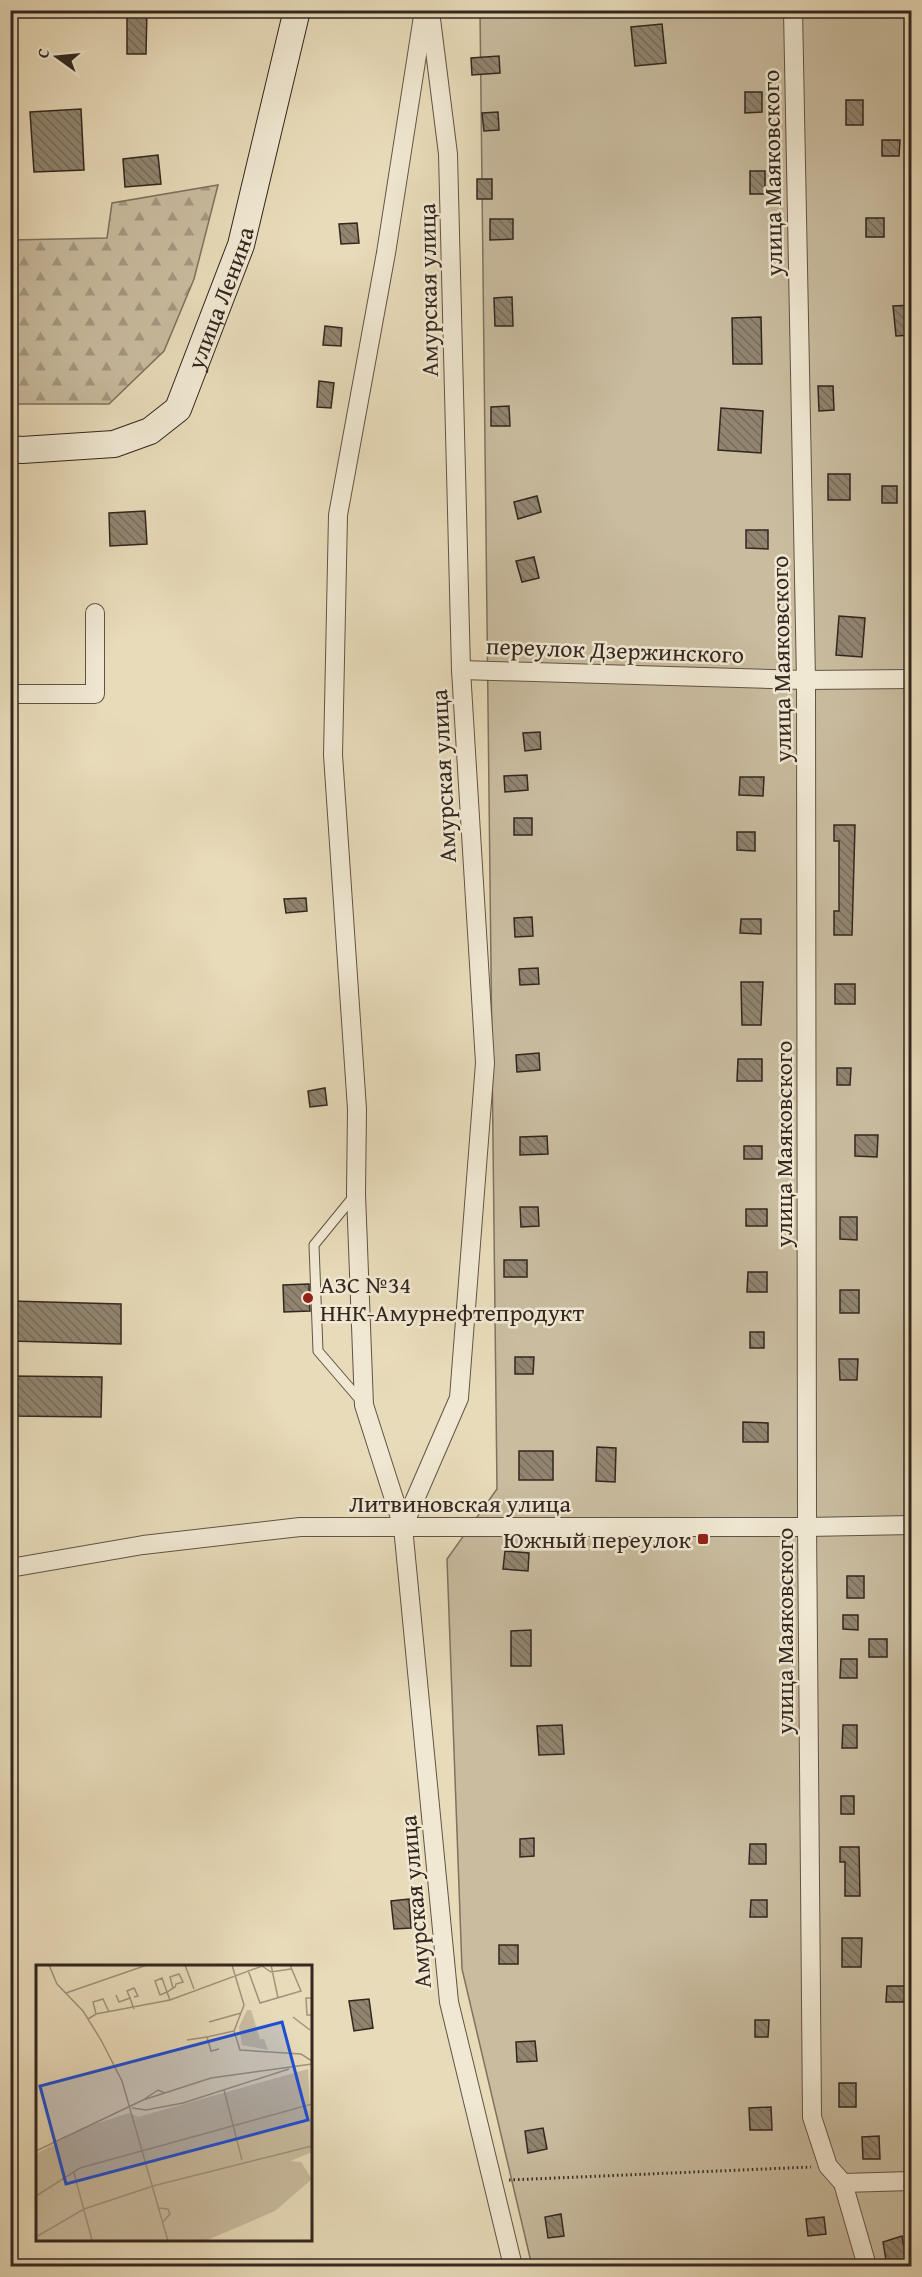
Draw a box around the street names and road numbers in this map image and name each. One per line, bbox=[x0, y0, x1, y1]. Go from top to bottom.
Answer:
street label: улица Маяковского bbox=[753, 69, 791, 278]
street label: Амурская улица bbox=[409, 202, 447, 377]
street label: улица Ленина bbox=[177, 223, 262, 375]
street label: улица Маяковского bbox=[762, 555, 800, 764]
street label: переулок Дзержинского bbox=[485, 628, 745, 672]
street label: Амурская улица bbox=[421, 688, 465, 864]
street label: улица Маяковского bbox=[766, 1041, 801, 1248]
street label: Литвиновская улица bbox=[349, 1486, 571, 1521]
street label: улица Маяковского bbox=[767, 1528, 802, 1735]
street label: Амурская улица bbox=[390, 1813, 440, 1990]

